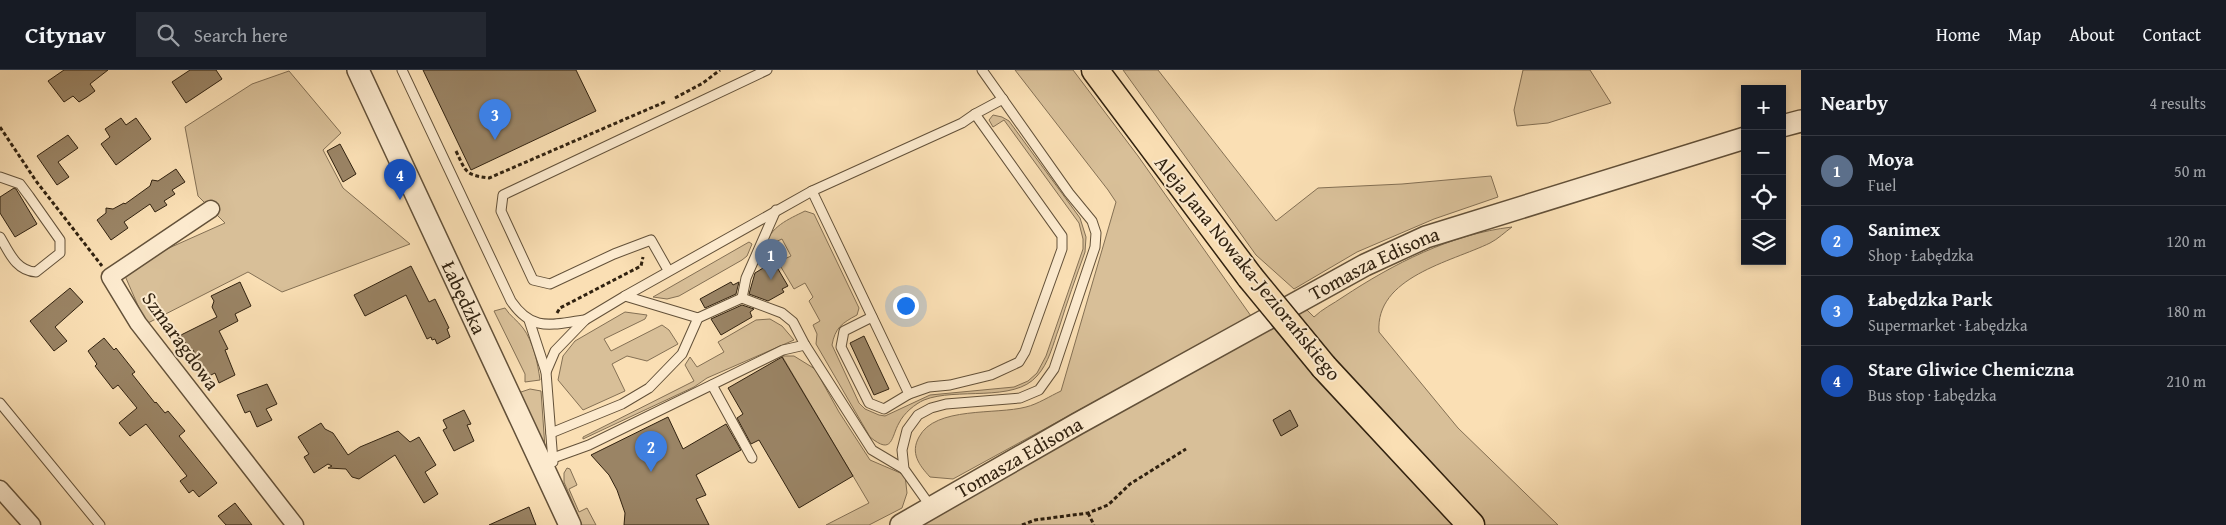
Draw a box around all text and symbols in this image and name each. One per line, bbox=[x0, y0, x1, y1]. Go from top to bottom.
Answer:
search box bbox=[136, 12, 486, 57]
text: Citynav bbox=[25, 17, 106, 52]
icon: search bbox=[154, 21, 182, 49]
text: Search here bbox=[194, 21, 288, 49]
text: Home bbox=[1936, 21, 1980, 48]
text: Map bbox=[2008, 21, 2041, 48]
text: About bbox=[2069, 21, 2115, 48]
text: Contact bbox=[2143, 21, 2201, 48]
map controls bbox=[1741, 85, 1786, 265]
button: + bbox=[1741, 85, 1786, 130]
text: Nearby bbox=[1821, 87, 1888, 118]
text: 4 results bbox=[2149, 91, 2206, 115]
pin: 3 bbox=[479, 99, 511, 140]
button: − bbox=[1741, 130, 1786, 175]
text: Moya bbox=[1868, 145, 1914, 173]
street label: Aleja Jana Nowaka-Jeziorańskiego bbox=[1148, 149, 1348, 386]
pin: 4 bbox=[384, 159, 416, 200]
text: 1 bbox=[1833, 159, 1841, 183]
text: 50 m bbox=[2174, 159, 2206, 183]
text: Fuel bbox=[1868, 173, 1896, 197]
button: locate bbox=[1741, 175, 1786, 220]
text: Sanimex bbox=[1868, 215, 1940, 243]
street label: Tomasza Edisona bbox=[1303, 219, 1443, 307]
button: layers bbox=[1741, 220, 1786, 265]
text: 2 bbox=[1833, 229, 1841, 253]
text: 120 m bbox=[2166, 229, 2206, 253]
pin: 1 bbox=[755, 239, 787, 280]
text: Shop · Łabędzka bbox=[1868, 243, 1974, 267]
street label: Łabędzka bbox=[435, 256, 494, 339]
street label: Szmaragdowa bbox=[136, 285, 227, 396]
text: Łabędzka Park bbox=[1868, 285, 1992, 313]
your location bbox=[893, 293, 919, 319]
text: 3 bbox=[1833, 299, 1841, 323]
text: 180 m bbox=[2166, 299, 2206, 323]
text: Supermarket · Łabędzka bbox=[1868, 313, 2027, 337]
text: Stare Gliwice Chemiczna bbox=[1868, 355, 2074, 383]
text: 4 bbox=[1833, 369, 1841, 393]
text: 210 m bbox=[2166, 369, 2206, 393]
text: Bus stop · Łabędzka bbox=[1868, 383, 1996, 407]
street label: Tomasza Edisona bbox=[950, 409, 1088, 505]
pin: 2 bbox=[635, 431, 667, 472]

